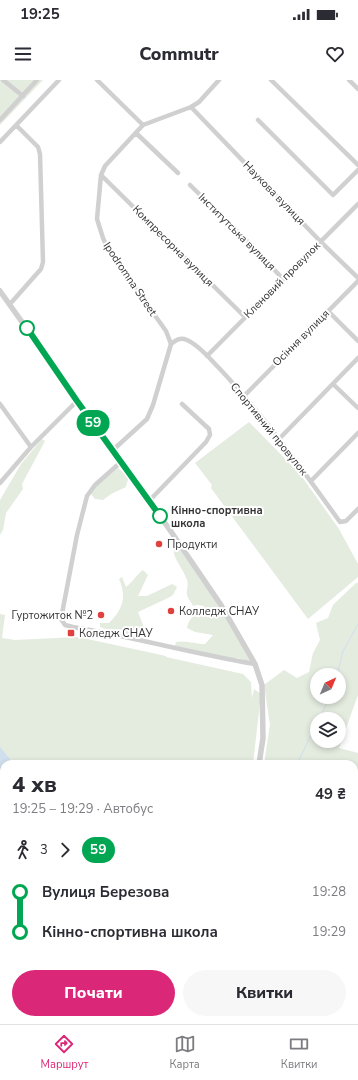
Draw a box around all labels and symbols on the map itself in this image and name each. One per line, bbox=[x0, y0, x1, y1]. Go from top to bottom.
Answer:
street label: Наукова вулиця bbox=[240, 158, 308, 228]
street label: Інститутська вулиця bbox=[195, 190, 279, 274]
street label: Компресорна вулиця bbox=[129, 202, 217, 290]
street label: Кленовий провулок bbox=[240, 238, 324, 322]
street label: Ipodromna Street bbox=[100, 239, 160, 319]
street label: Осіння вулиця bbox=[269, 306, 333, 370]
unlabelled marker bbox=[19, 320, 35, 336]
street label: Спортивний провулок bbox=[227, 380, 311, 479]
line badge: 59 bbox=[75, 410, 111, 436]
place label: Кінно-спортивна школа bbox=[171, 503, 263, 531]
marker: Кінно-спортивна школа bbox=[152, 508, 168, 524]
place label: Продукти bbox=[167, 537, 217, 552]
marker: Продукти bbox=[154, 539, 164, 549]
place label: Колледж СНАУ bbox=[179, 604, 260, 619]
marker: Колледж СНАУ bbox=[166, 606, 176, 616]
place label: Гуртожиток №2 bbox=[11, 608, 93, 623]
marker: Гуртожиток №2 bbox=[96, 610, 106, 620]
place label: Коледж СНАУ bbox=[79, 626, 154, 641]
marker: Коледж СНАУ bbox=[66, 628, 76, 638]
north arrow bbox=[310, 668, 346, 704]

